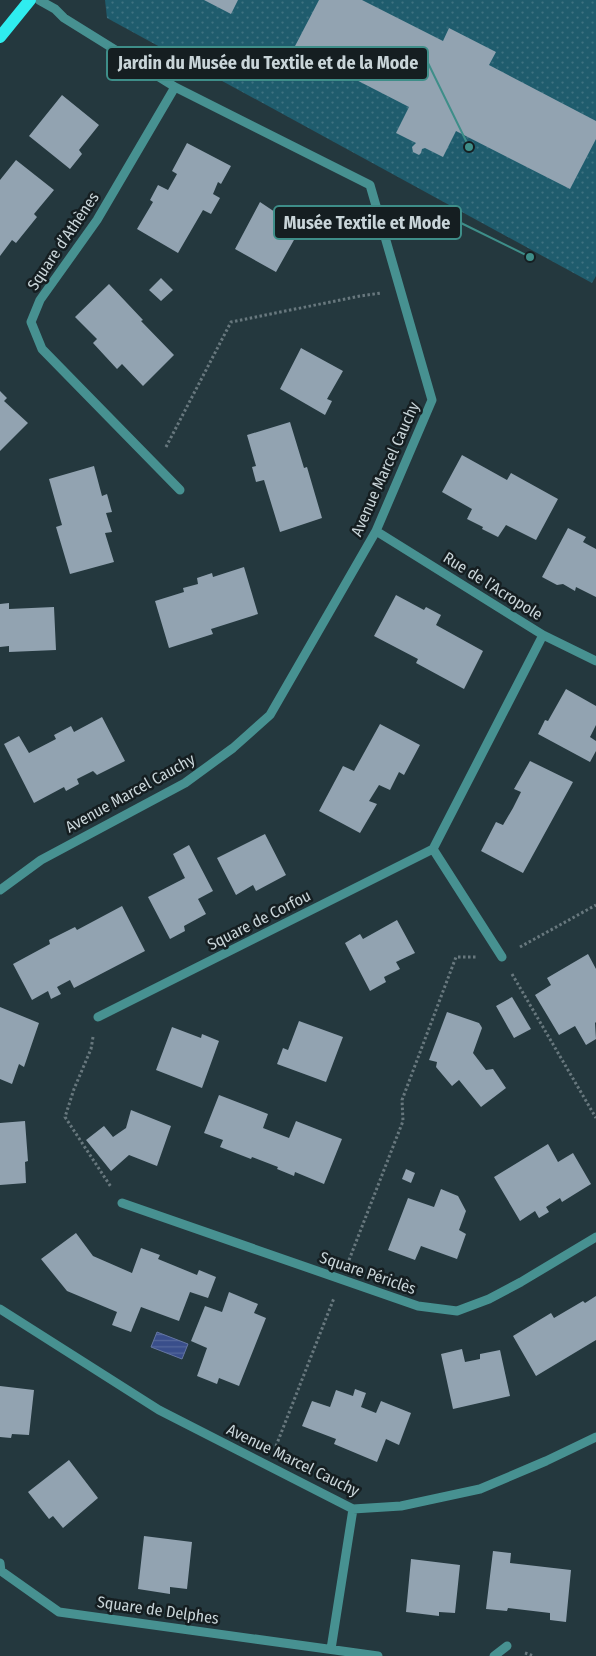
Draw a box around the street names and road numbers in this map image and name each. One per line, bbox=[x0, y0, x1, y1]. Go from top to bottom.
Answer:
street label: Square d’Athènes bbox=[23, 188, 103, 294]
street label: Avenue Marcel Cauchy bbox=[347, 398, 424, 539]
street label: Rue de l’Acropole bbox=[440, 548, 546, 624]
street label: Avenue Marcel Cauchy bbox=[62, 749, 199, 836]
street label: Square de Corfou bbox=[204, 886, 314, 954]
street label: Square Périclès bbox=[317, 1248, 419, 1298]
street label: Avenue Marcel Cauchy bbox=[224, 1420, 363, 1501]
street label: Square de Delphes bbox=[96, 1592, 220, 1628]

